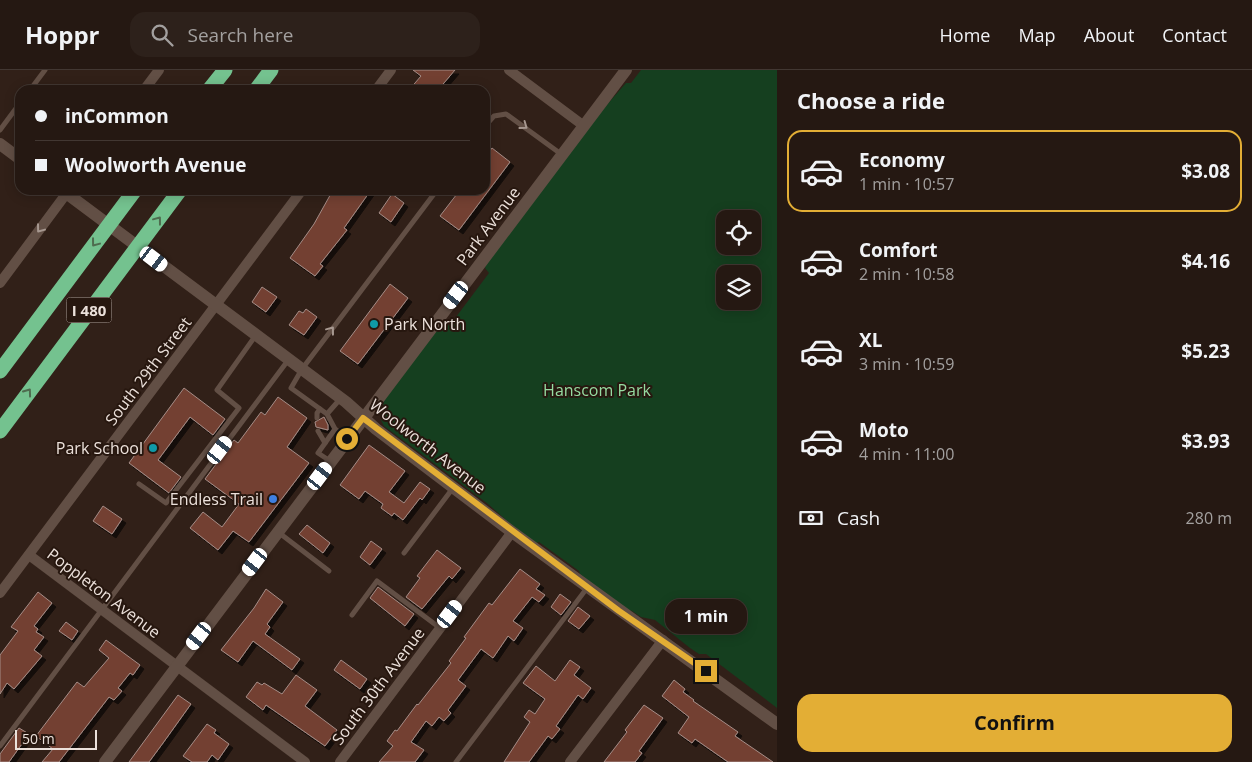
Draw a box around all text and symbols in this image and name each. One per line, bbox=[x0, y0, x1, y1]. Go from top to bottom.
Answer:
search box bbox=[130, 12, 480, 57]
text: Hoppr bbox=[25, 18, 100, 51]
icon: search bbox=[148, 21, 176, 49]
text: Search here bbox=[188, 22, 293, 48]
text: Home bbox=[940, 23, 990, 47]
text: Map bbox=[1018, 23, 1056, 47]
text: About bbox=[1084, 23, 1134, 47]
text: Contact bbox=[1162, 23, 1227, 47]
text: Choose a ride bbox=[797, 85, 945, 115]
text: inCommon bbox=[65, 103, 169, 129]
one-way arrow bbox=[518, 120, 528, 129]
text: Economy bbox=[859, 147, 945, 173]
icon: car bbox=[799, 149, 844, 194]
text: Woolworth Avenue bbox=[65, 152, 246, 178]
text: $3.08 bbox=[1181, 158, 1230, 184]
text: 1 min · 10:57 bbox=[859, 173, 954, 195]
street label: Park Avenue bbox=[451, 182, 525, 270]
map controls bbox=[716, 210, 761, 310]
button: locate bbox=[716, 210, 761, 255]
one-way arrow bbox=[152, 217, 160, 226]
one-way arrow bbox=[37, 223, 46, 233]
one-way arrow bbox=[92, 237, 101, 247]
text: Comfort bbox=[859, 237, 938, 263]
icon: car bbox=[799, 239, 844, 284]
car bbox=[137, 244, 170, 274]
text: $4.16 bbox=[1181, 248, 1230, 274]
text: 2 min · 10:58 bbox=[859, 263, 954, 285]
button: layers bbox=[716, 265, 761, 310]
car bbox=[440, 279, 471, 311]
road number: I 480 bbox=[66, 298, 112, 322]
street label: South 29th Street bbox=[100, 312, 196, 430]
place label: Park North bbox=[384, 313, 465, 335]
marker: Park North bbox=[368, 318, 380, 330]
one-way arrow bbox=[326, 327, 334, 336]
text: XL bbox=[859, 327, 882, 353]
icon: car bbox=[799, 329, 844, 374]
text: $5.23 bbox=[1181, 338, 1230, 364]
text: 3 min · 10:59 bbox=[859, 353, 954, 375]
park label: Hanscom Park bbox=[543, 379, 652, 401]
one-way arrow bbox=[23, 389, 31, 398]
street label: Woolworth Avenue bbox=[365, 394, 491, 498]
text: Moto bbox=[859, 417, 909, 443]
icon: car bbox=[799, 419, 844, 464]
route start bbox=[336, 428, 358, 450]
text: $3.93 bbox=[1181, 428, 1230, 454]
car bbox=[204, 434, 235, 466]
place label: Park School bbox=[56, 437, 143, 459]
marker: Park School bbox=[147, 442, 159, 454]
text: 4 min · 11:00 bbox=[859, 443, 954, 465]
car bbox=[304, 460, 335, 492]
place label: Endless Trail bbox=[170, 488, 263, 510]
marker: Endless Trail bbox=[267, 493, 279, 505]
icon: cash bbox=[797, 504, 825, 532]
text: Cash bbox=[837, 505, 880, 531]
text: 280 m bbox=[1186, 507, 1232, 529]
street label: Poppleton Avenue bbox=[43, 543, 165, 643]
car bbox=[239, 546, 270, 578]
car bbox=[434, 598, 465, 630]
callout: 1 min bbox=[665, 598, 747, 634]
text: 1 min bbox=[684, 605, 728, 627]
car bbox=[183, 620, 214, 652]
street label: South 30th Avenue bbox=[327, 623, 429, 749]
route end bbox=[695, 660, 717, 682]
button: Confirm bbox=[797, 694, 1232, 752]
scale bar bbox=[15, 727, 98, 750]
text: 50 m bbox=[22, 729, 55, 748]

